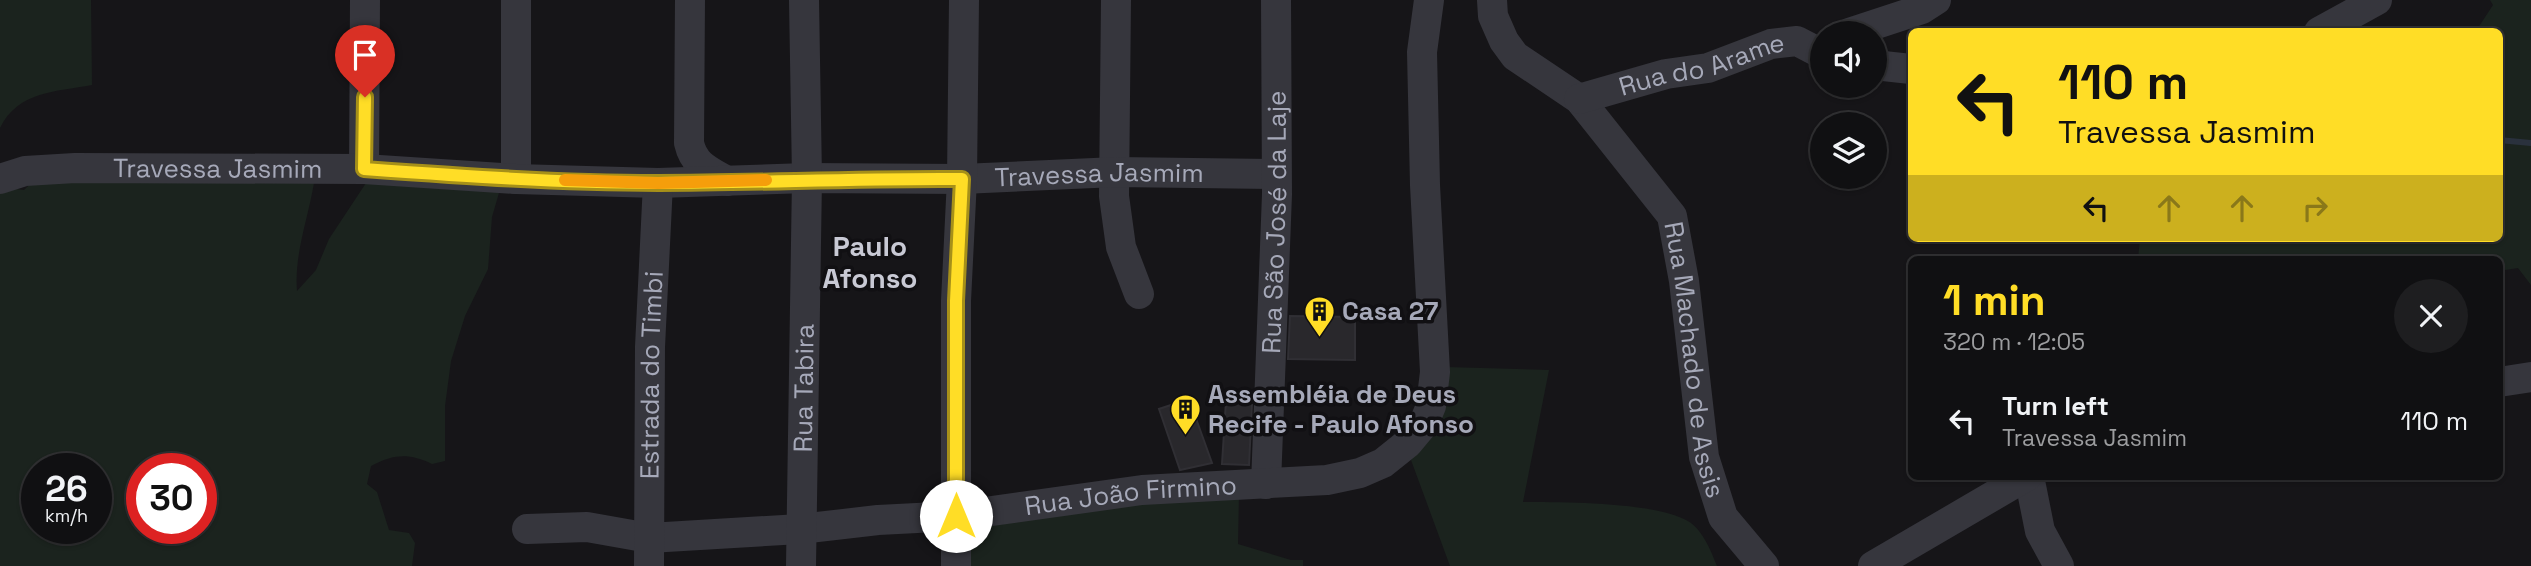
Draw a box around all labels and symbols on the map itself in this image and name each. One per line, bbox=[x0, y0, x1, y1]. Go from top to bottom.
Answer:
pin bbox=[335, 25, 395, 97]
street label: Rua do Arame bbox=[1615, 26, 1786, 104]
street label: Rua São José da Laje bbox=[1254, 90, 1294, 354]
street label: Travessa Jasmim bbox=[113, 151, 322, 186]
street label: Travessa Jasmim bbox=[994, 155, 1204, 195]
street label: Rua Machado de Assis bbox=[1656, 219, 1733, 502]
district label: Paulo Afonso bbox=[823, 228, 917, 296]
street label: Estrada do Timbi bbox=[632, 270, 671, 479]
building icon: Casa 27 bbox=[1302, 294, 1336, 338]
place label: Casa 27 bbox=[1342, 294, 1438, 328]
street label: Rua Tabira bbox=[786, 323, 822, 453]
place label: Assembléia de Deus Recife - Paulo Afonso bbox=[1208, 377, 1474, 441]
building icon: Assembléia de Deus Recife - Paulo Afonso bbox=[1168, 392, 1202, 436]
speed limit sign: 30 bbox=[126, 453, 217, 544]
street label: Rua João Firmino bbox=[1022, 468, 1238, 523]
position arrow bbox=[919, 479, 993, 553]

